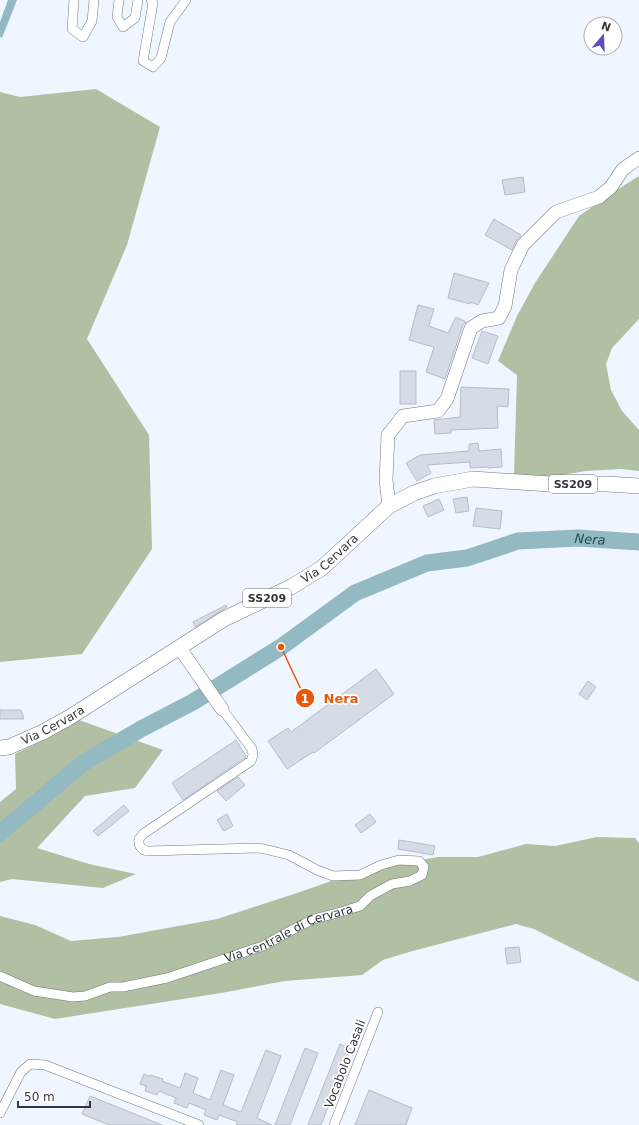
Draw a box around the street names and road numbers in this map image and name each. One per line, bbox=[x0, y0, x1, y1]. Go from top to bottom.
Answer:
road number: SS209 bbox=[549, 475, 597, 493]
street label: Via Cervara bbox=[299, 531, 361, 586]
road number: SS209 bbox=[243, 589, 291, 607]
street label: Via Cervara bbox=[19, 703, 87, 748]
street label: Via centrale di Cervara bbox=[223, 902, 355, 965]
street label: Vocabolo Casali bbox=[322, 1018, 368, 1110]

